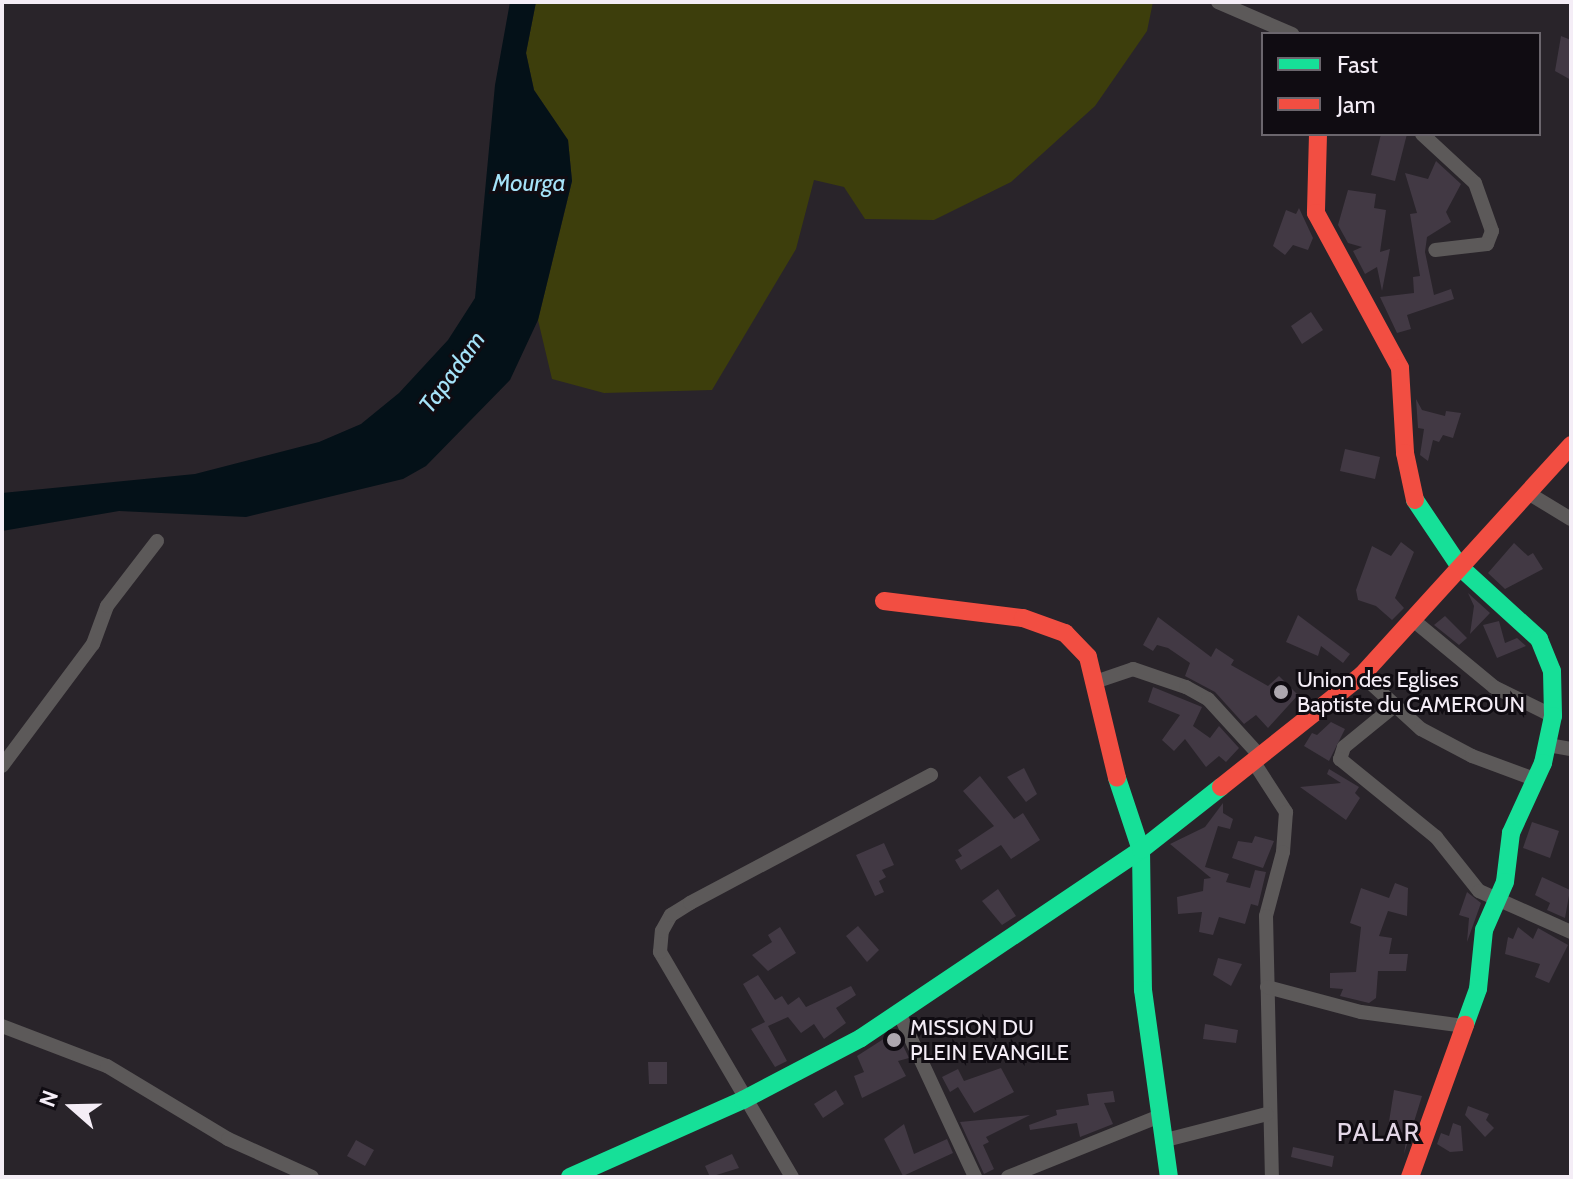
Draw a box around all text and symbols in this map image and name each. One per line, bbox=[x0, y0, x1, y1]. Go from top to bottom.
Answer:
legend bbox=[1261, 32, 1541, 136]
text: Fast bbox=[1337, 50, 1378, 79]
text: Jam bbox=[1337, 90, 1375, 119]
water label: Mourga bbox=[492, 169, 566, 197]
water label: Tapadam bbox=[413, 326, 491, 418]
place label: Union des Eglises Baptiste du CAMEROUN bbox=[1297, 666, 1525, 718]
marker: Union des Eglises Baptiste du CAMEROUN bbox=[1272, 683, 1290, 701]
place label: MISSION DU PLEIN EVANGILE bbox=[910, 1014, 1069, 1066]
marker: MISSION DU PLEIN EVANGILE bbox=[885, 1031, 903, 1049]
north arrow bbox=[32, 1067, 112, 1147]
text: N bbox=[34, 1087, 64, 1111]
district label: PALAR bbox=[1337, 1117, 1421, 1149]

